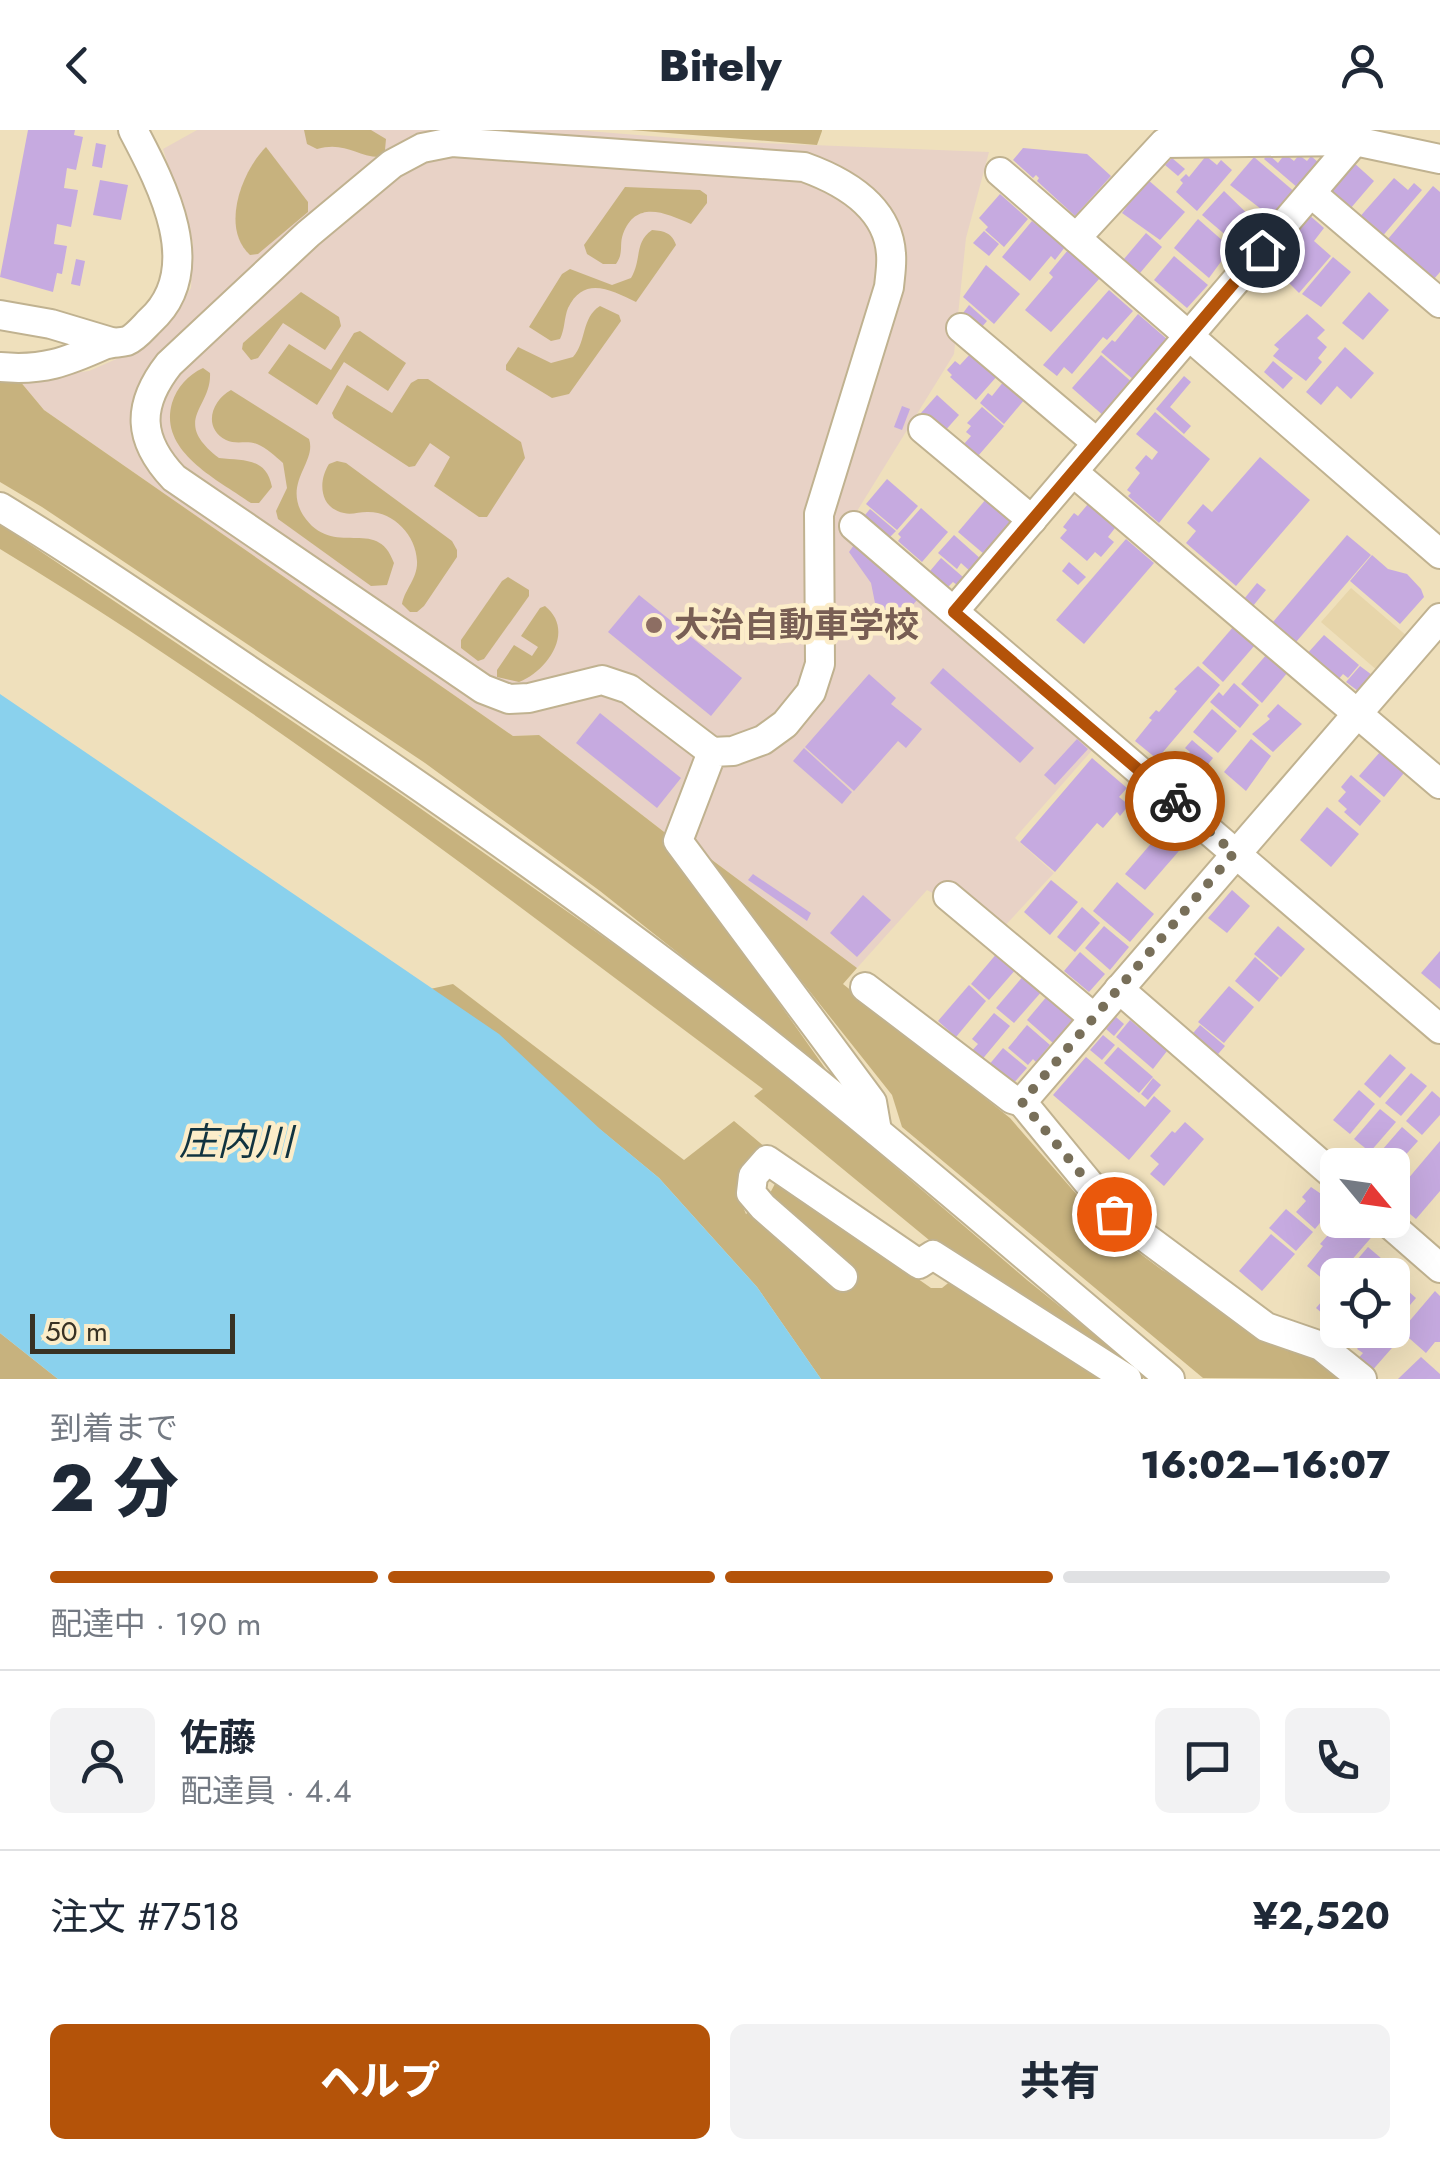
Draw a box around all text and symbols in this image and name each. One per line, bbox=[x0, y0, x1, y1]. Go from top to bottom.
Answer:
text: Bitely bbox=[658, 33, 782, 98]
icon: back bbox=[50, 38, 105, 93]
icon: person bbox=[1335, 38, 1390, 93]
pin bbox=[1220, 208, 1305, 293]
icon: home bbox=[1235, 223, 1290, 278]
place label: 大治自動車学校 bbox=[674, 600, 919, 650]
marker: 大治自動車学校 bbox=[643, 614, 665, 636]
courier bbox=[1125, 751, 1225, 851]
icon: bike bbox=[1148, 774, 1203, 829]
water label: 庄内川 bbox=[179, 1114, 297, 1169]
north arrow bbox=[1320, 1148, 1410, 1238]
map controls bbox=[1320, 1148, 1410, 1348]
pin bbox=[1072, 1172, 1157, 1257]
icon: bag bbox=[1087, 1187, 1142, 1242]
button: locate bbox=[1320, 1258, 1410, 1348]
scale bar bbox=[30, 1309, 235, 1354]
text: 50 m bbox=[45, 1311, 108, 1352]
text: 到着まで bbox=[50, 1405, 178, 1451]
text: 16:02–16:07 bbox=[1140, 1437, 1390, 1492]
text: 2 分 bbox=[50, 1441, 179, 1535]
text: 配達中 · 190 m bbox=[50, 1601, 261, 1647]
button: person bbox=[50, 1708, 155, 1813]
button: chat bbox=[1155, 1708, 1260, 1813]
button: phone bbox=[1285, 1708, 1390, 1813]
text: 佐藤 bbox=[180, 1710, 256, 1765]
text: 配達員 · 4.4 bbox=[180, 1768, 352, 1814]
text: ¥2,520 bbox=[1253, 1888, 1390, 1943]
text: 注文 #7518 bbox=[50, 1889, 240, 1944]
button: ヘルプ bbox=[50, 2024, 710, 2139]
button: 共有 bbox=[730, 2024, 1390, 2139]

